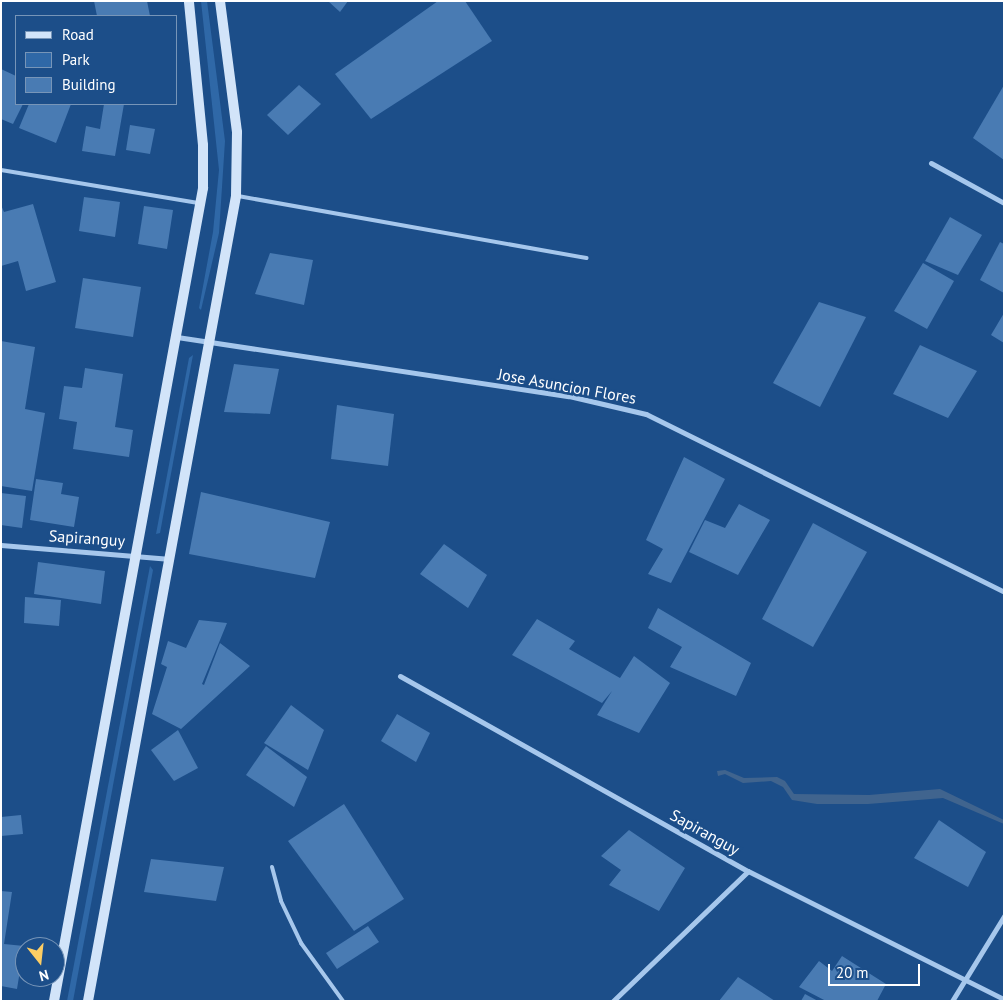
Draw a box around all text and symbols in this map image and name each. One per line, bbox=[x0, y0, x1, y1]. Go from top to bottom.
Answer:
legend bbox=[15, 15, 178, 105]
text: Road bbox=[62, 25, 94, 44]
text: Park bbox=[62, 50, 90, 69]
text: Building bbox=[62, 75, 116, 94]
street label: Jose Asuncion Flores bbox=[496, 364, 638, 408]
street label: Sapiranguy bbox=[48, 526, 126, 550]
street label: Sapiranguy bbox=[667, 805, 743, 859]
north arrow bbox=[15, 937, 65, 987]
scale bar bbox=[830, 954, 922, 986]
text: 20 m bbox=[836, 963, 869, 982]
text: N bbox=[37, 966, 51, 985]

